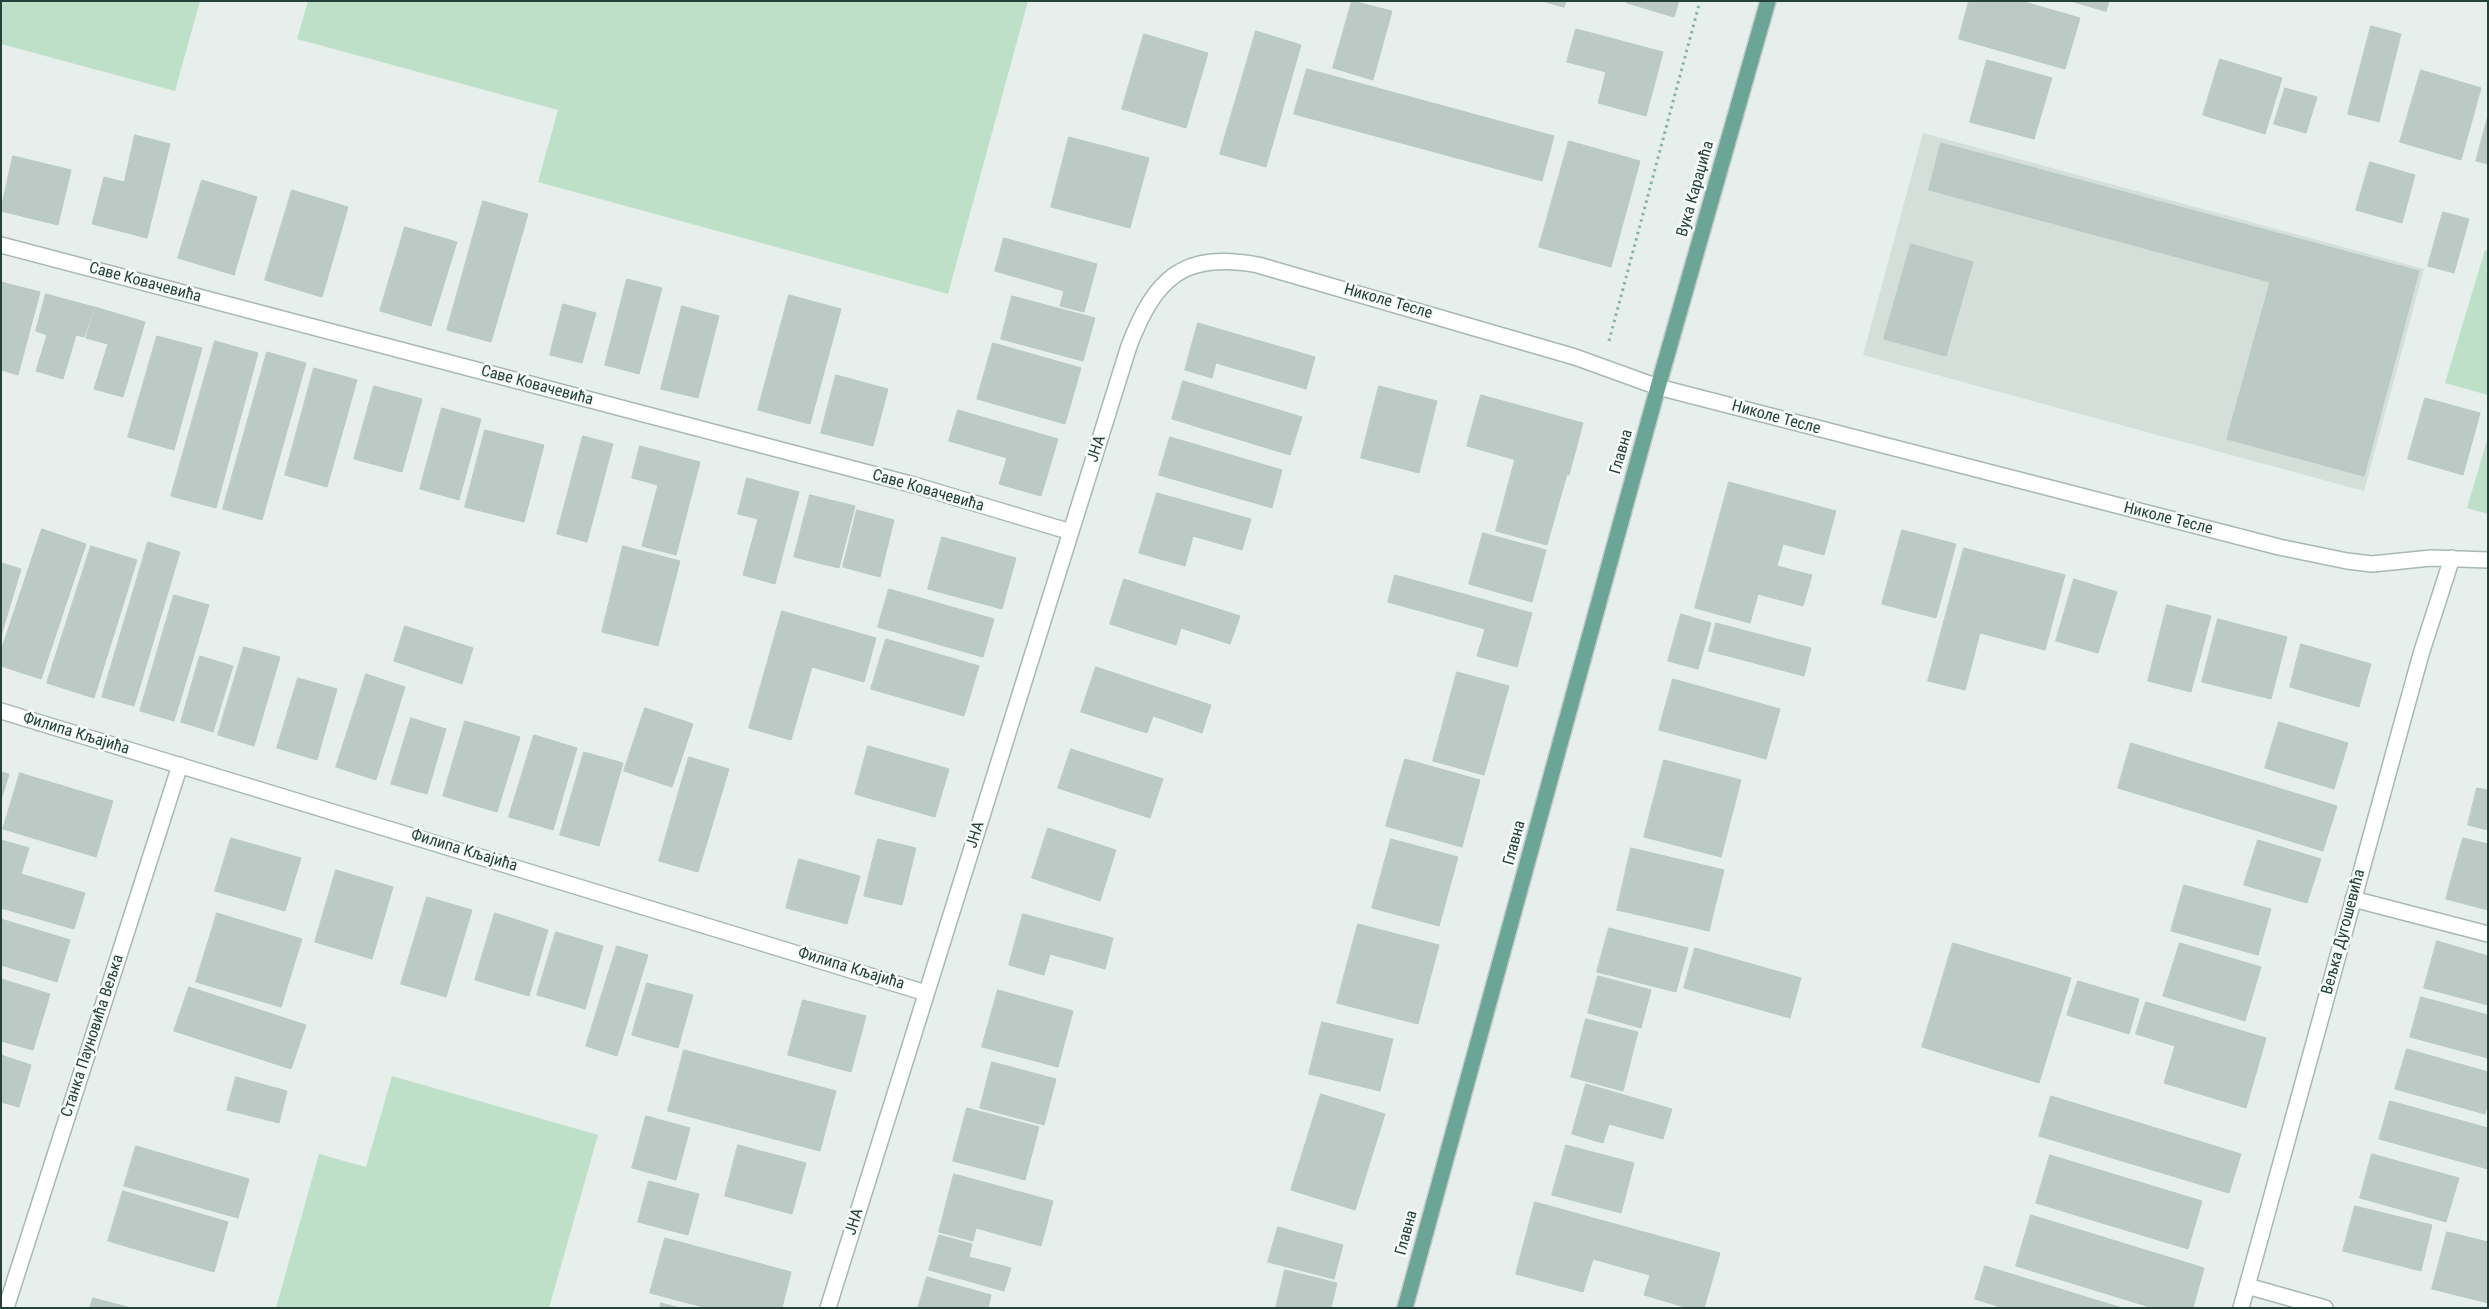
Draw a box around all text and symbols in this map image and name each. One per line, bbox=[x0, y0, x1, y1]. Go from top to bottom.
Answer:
street label: Вука Караџића bbox=[1673, 139, 1719, 239]
street label: Саве Ковачевића bbox=[87, 259, 203, 307]
street label: Николе Тесле bbox=[1342, 280, 1434, 324]
street label: Саве Ковачевића bbox=[479, 362, 595, 410]
street label: Николе Тесле bbox=[1730, 397, 1822, 439]
street label: Главна bbox=[1606, 427, 1638, 477]
street label: ЈНА bbox=[1084, 433, 1110, 465]
street label: Саве Ковачевића bbox=[870, 466, 986, 516]
street label: Николе Тесле bbox=[2122, 499, 2214, 539]
street label: Филипа Кљајића bbox=[20, 709, 132, 759]
street label: Главна bbox=[1500, 818, 1530, 868]
street label: ЈНА bbox=[963, 819, 989, 851]
street label: Филипа Кљајића bbox=[408, 826, 520, 876]
street label: Вељка Дугошевића bbox=[2318, 867, 2370, 997]
street label: Филипа Кљајића bbox=[795, 944, 907, 994]
street label: Станка Пауновића Вељка bbox=[58, 952, 128, 1120]
street label: ЈНА bbox=[842, 1206, 868, 1238]
street label: Главна bbox=[1392, 1208, 1422, 1258]

